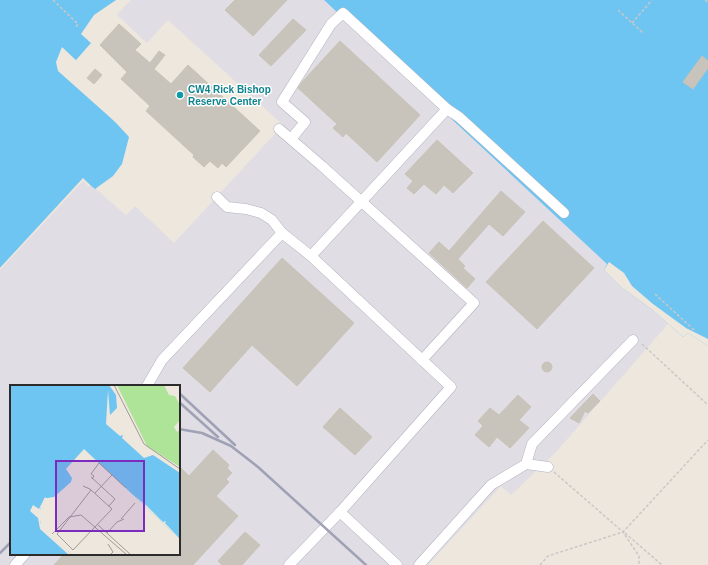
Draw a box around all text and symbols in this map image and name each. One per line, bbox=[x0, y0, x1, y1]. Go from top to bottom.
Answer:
place label: CW4 Rick Bishop Reserve Center bbox=[188, 84, 271, 107]
marker: CW4 Rick Bishop Reserve Center bbox=[175, 90, 185, 100]
inset map bbox=[10, 385, 180, 555]

